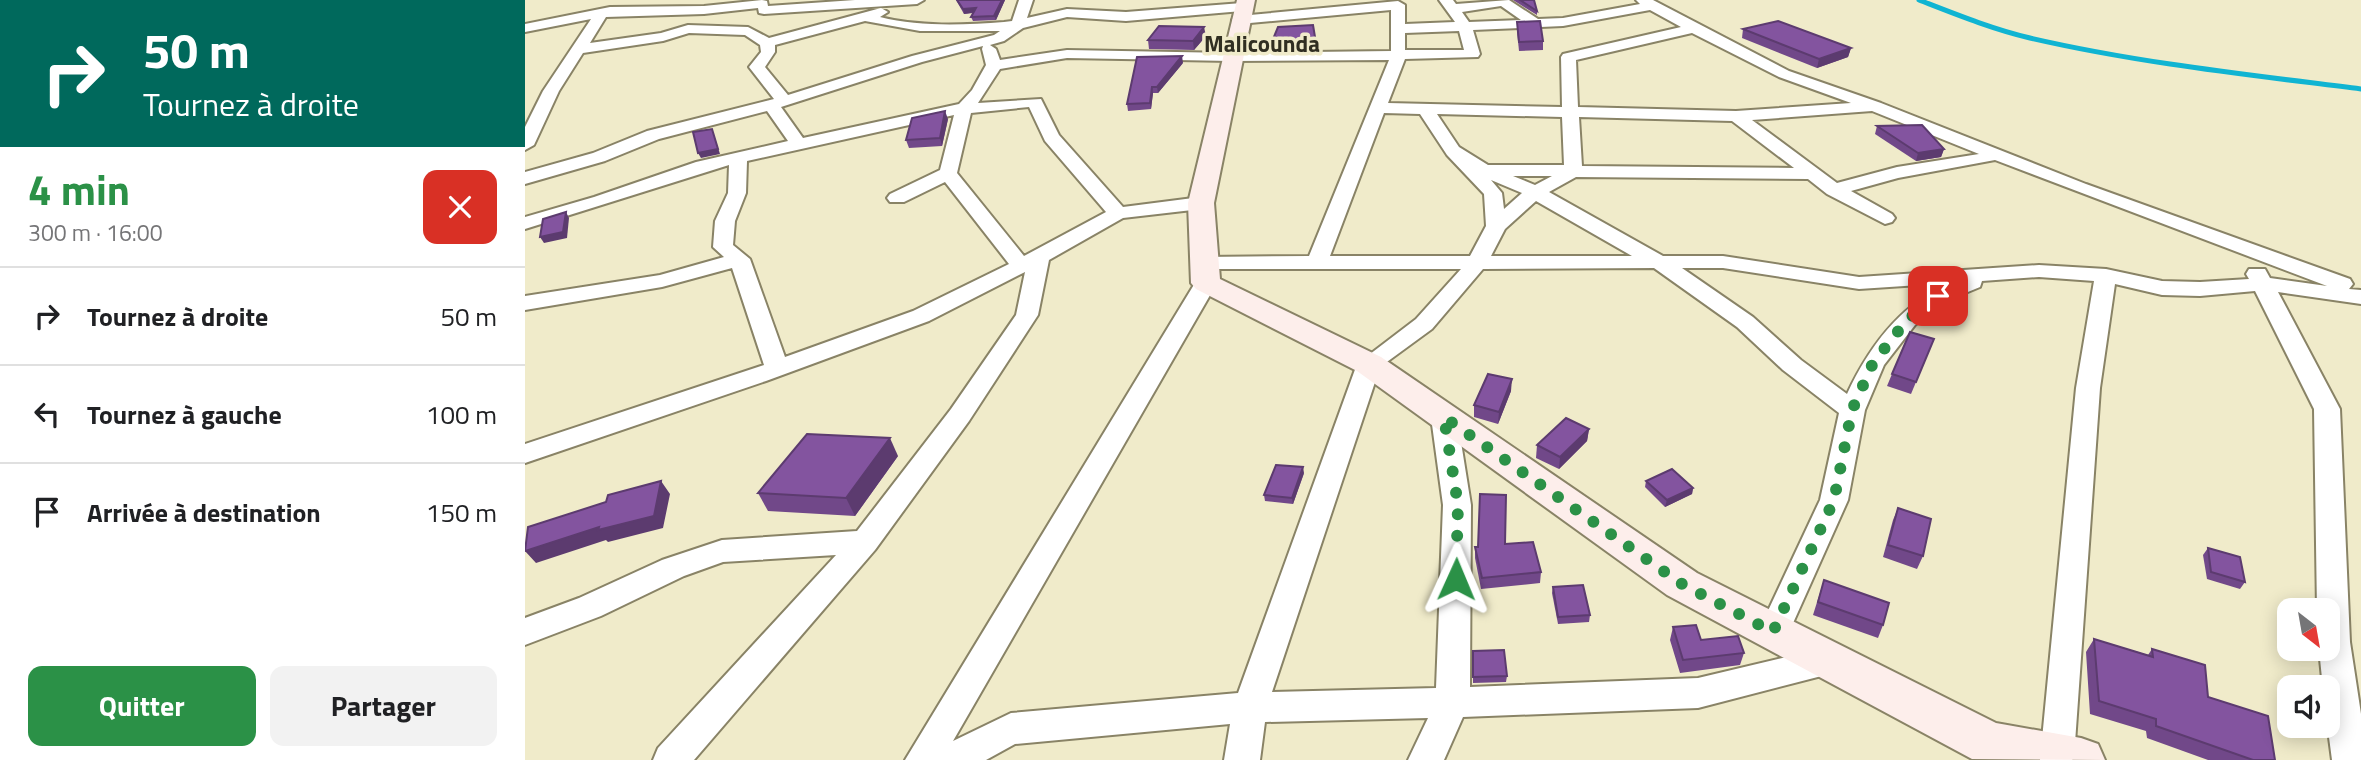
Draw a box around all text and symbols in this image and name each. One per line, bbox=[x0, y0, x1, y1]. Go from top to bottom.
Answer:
text: 50 m bbox=[143, 12, 250, 87]
district label: Malicounda bbox=[1204, 26, 1320, 61]
icon: right bbox=[28, 28, 119, 119]
text: Tournez à droite bbox=[143, 80, 359, 128]
text: 4 min bbox=[28, 157, 130, 221]
button: close bbox=[423, 170, 497, 244]
text: 300 m · 16:00 bbox=[28, 215, 163, 250]
pin bbox=[1908, 266, 1968, 326]
icon: arrive bbox=[1919, 277, 1957, 315]
icon: right bbox=[28, 297, 66, 335]
text: Tournez à droite bbox=[87, 297, 268, 336]
text: 50 m bbox=[440, 297, 497, 336]
icon: left bbox=[28, 395, 66, 433]
text: Tournez à gauche bbox=[87, 395, 282, 434]
text: 100 m bbox=[426, 395, 497, 434]
icon: arrive bbox=[28, 493, 66, 531]
text: Arrivée à destination bbox=[87, 493, 321, 532]
text: 150 m bbox=[426, 493, 497, 532]
position arrow bbox=[1419, 542, 1493, 616]
north arrow bbox=[2277, 598, 2340, 662]
map controls bbox=[2277, 598, 2340, 738]
button: Quitter bbox=[28, 666, 256, 746]
button: Partager bbox=[270, 666, 497, 746]
button: sound bbox=[2277, 675, 2340, 738]

